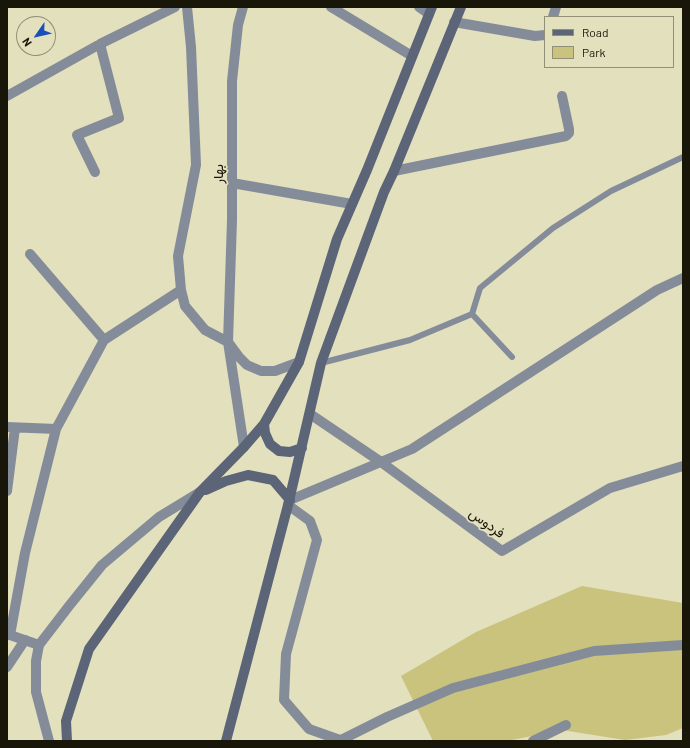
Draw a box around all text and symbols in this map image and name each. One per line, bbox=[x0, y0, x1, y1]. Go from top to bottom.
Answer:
north arrow bbox=[16, 16, 56, 56]
legend bbox=[544, 16, 674, 68]
text: Road bbox=[582, 25, 609, 39]
text: N bbox=[19, 36, 34, 49]
text: Park bbox=[582, 45, 606, 59]
street label: بهار bbox=[210, 164, 226, 184]
street label: فردوس bbox=[466, 504, 508, 542]

